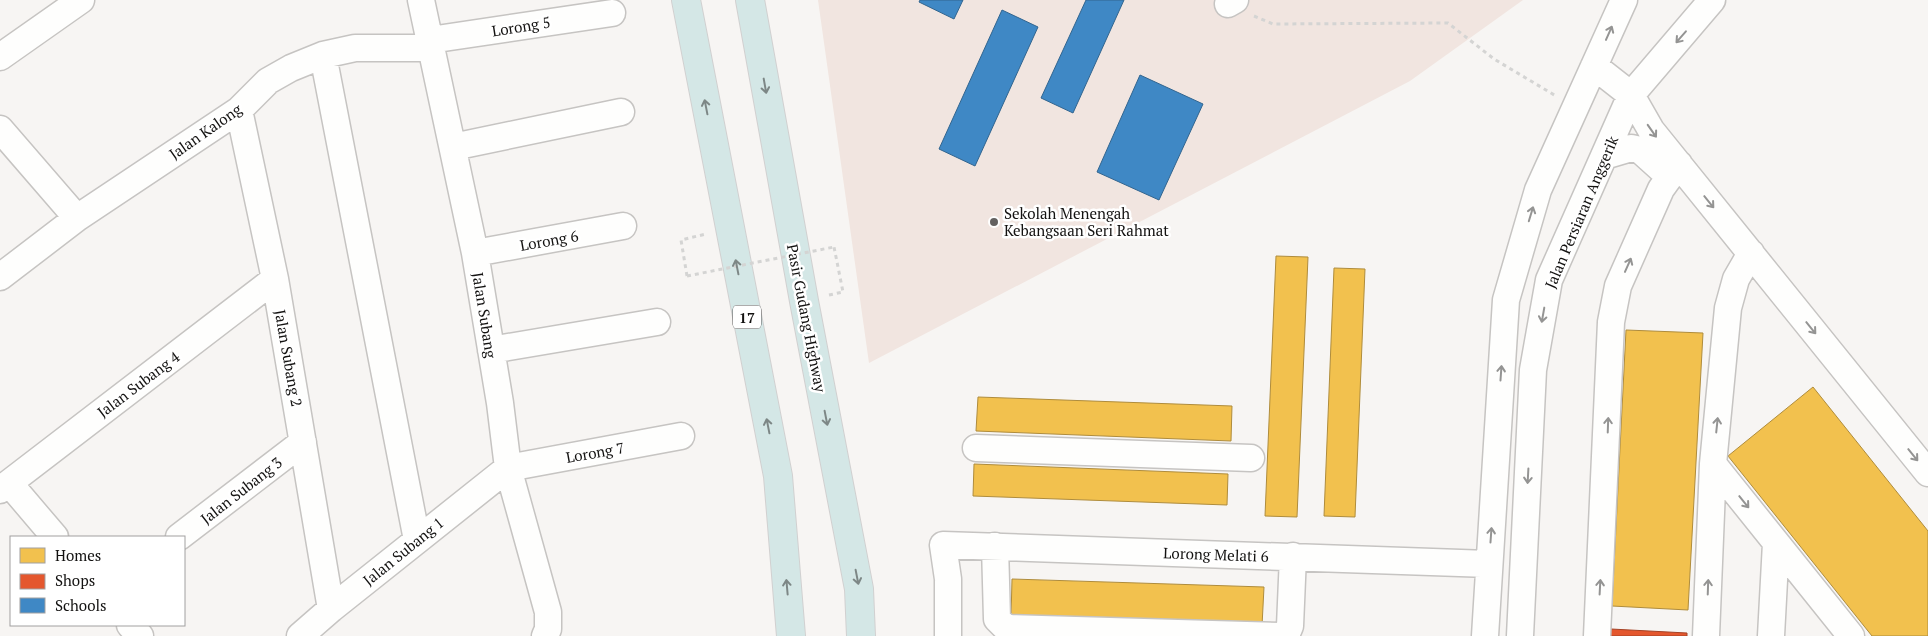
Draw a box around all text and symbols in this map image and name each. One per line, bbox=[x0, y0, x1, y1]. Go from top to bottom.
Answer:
street label: Lorong 5 bbox=[490, 12, 552, 40]
one-way arrow bbox=[1604, 26, 1614, 41]
one-way arrow bbox=[1675, 30, 1686, 43]
one-way arrow bbox=[761, 77, 771, 93]
street label: Jalan Kalong bbox=[165, 98, 246, 163]
one-way arrow bbox=[701, 100, 711, 116]
one-way arrow bbox=[1647, 124, 1657, 138]
street label: Jalan Persiaran Anggerik bbox=[1540, 132, 1622, 291]
one-way arrow bbox=[1704, 195, 1715, 208]
place label: Sekolah Menengah Kebangsaan Seri Rahmat bbox=[1004, 203, 1169, 240]
one-way arrow bbox=[1527, 206, 1537, 222]
marker: Sekolah Menengah Kebangsaan Seri Rahmat bbox=[988, 216, 1000, 228]
street label: Lorong 6 bbox=[518, 225, 580, 255]
street label: Pasir Gudang Highway bbox=[783, 242, 831, 394]
one-way arrow bbox=[1623, 258, 1633, 273]
one-way arrow bbox=[732, 259, 741, 275]
street label: Jalan Subang bbox=[468, 271, 502, 360]
road number: 17 bbox=[733, 306, 761, 328]
one-way arrow bbox=[1538, 306, 1547, 322]
street label: Jalan Subang 2 bbox=[271, 308, 307, 408]
one-way arrow bbox=[1806, 321, 1817, 334]
street label: Jalan Subang 4 bbox=[93, 346, 183, 422]
one-way arrow bbox=[1497, 365, 1506, 381]
one-way arrow bbox=[822, 409, 831, 425]
one-way arrow bbox=[1603, 417, 1612, 433]
one-way arrow bbox=[1712, 417, 1722, 433]
one-way arrow bbox=[763, 419, 773, 435]
street label: Lorong 7 bbox=[564, 437, 626, 467]
one-way arrow bbox=[1908, 448, 1919, 461]
street label: Jalan Subang 3 bbox=[196, 452, 286, 528]
one-way arrow bbox=[1523, 468, 1532, 484]
one-way arrow bbox=[1738, 496, 1749, 509]
street label: Jalan Subang 1 bbox=[359, 512, 447, 590]
one-way arrow bbox=[1486, 527, 1496, 543]
legend bbox=[10, 536, 185, 626]
street label: Lorong Melati 6 bbox=[1163, 542, 1269, 566]
text: Homes bbox=[55, 545, 101, 565]
one-way arrow bbox=[853, 569, 862, 585]
text: Shops bbox=[55, 570, 95, 590]
one-way arrow bbox=[782, 580, 792, 596]
one-way arrow bbox=[1595, 580, 1604, 596]
one-way arrow bbox=[1704, 580, 1713, 596]
text: Schools bbox=[55, 595, 106, 615]

